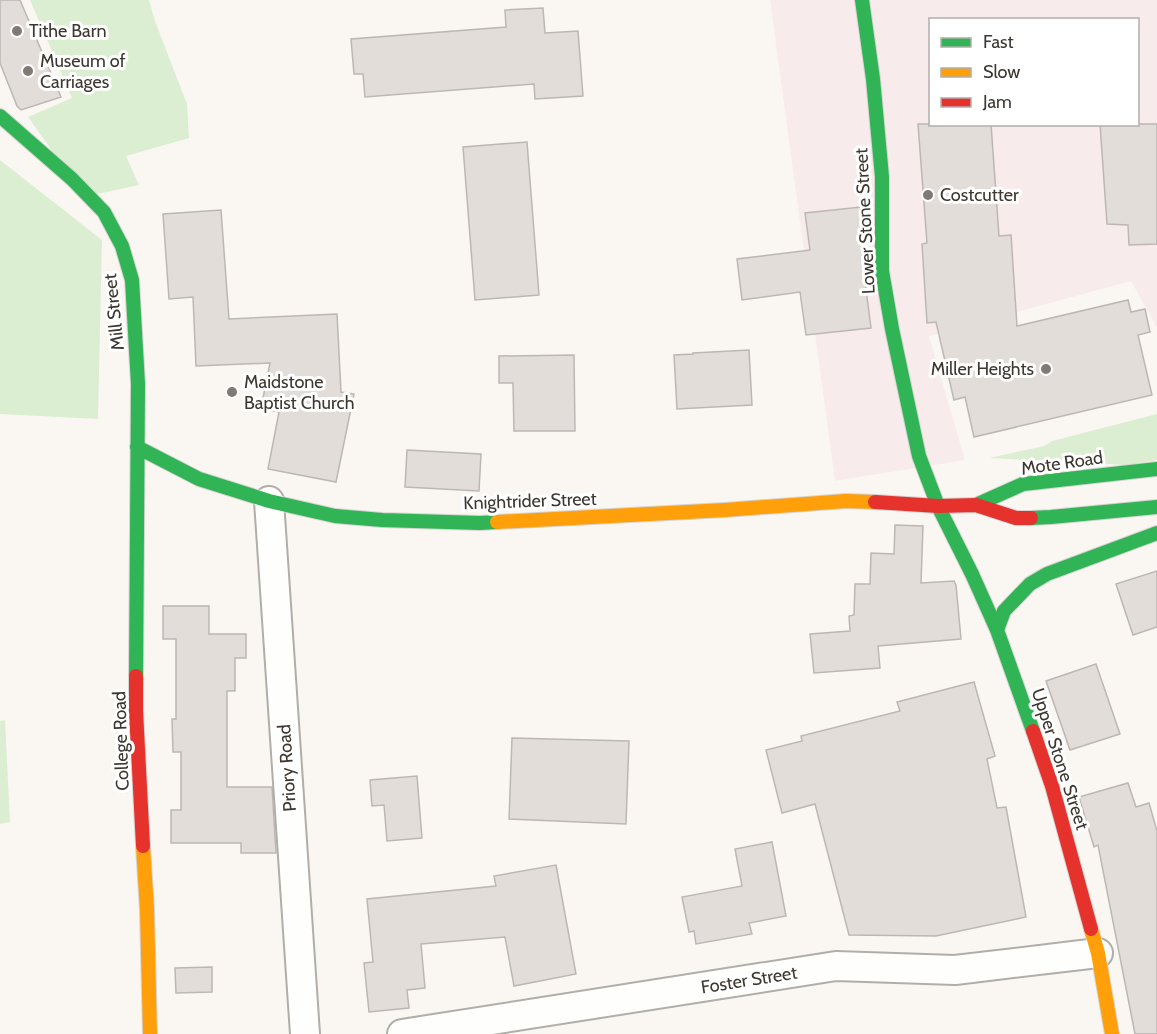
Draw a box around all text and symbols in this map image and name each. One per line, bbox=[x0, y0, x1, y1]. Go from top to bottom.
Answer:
legend bbox=[929, 18, 1139, 126]
place label: Tithe Barn bbox=[29, 20, 106, 42]
marker: Tithe Barn bbox=[10, 24, 24, 38]
text: Fast bbox=[983, 31, 1014, 53]
place label: Museum of Carriages bbox=[40, 50, 126, 93]
text: Slow bbox=[983, 61, 1020, 83]
marker: Museum of Carriages bbox=[21, 64, 35, 78]
text: Jam bbox=[982, 91, 1012, 113]
street label: Lower Stone Street bbox=[850, 147, 880, 295]
place label: Costcutter bbox=[940, 184, 1019, 206]
marker: Costcutter bbox=[921, 188, 935, 202]
street label: Mill Street bbox=[99, 273, 129, 351]
place label: Miller Heights bbox=[931, 358, 1034, 380]
marker: Miller Heights bbox=[1039, 362, 1053, 376]
place label: Maidstone Baptist Church bbox=[244, 371, 354, 414]
marker: Maidstone Baptist Church bbox=[225, 385, 239, 399]
street label: Mote Road bbox=[1020, 446, 1104, 480]
street label: Knightrider Street bbox=[463, 488, 597, 514]
street label: Upper Stone Street bbox=[1027, 685, 1093, 833]
street label: College Road bbox=[108, 691, 134, 791]
street label: Priory Road bbox=[273, 724, 301, 812]
street label: Foster Street bbox=[699, 962, 799, 998]

